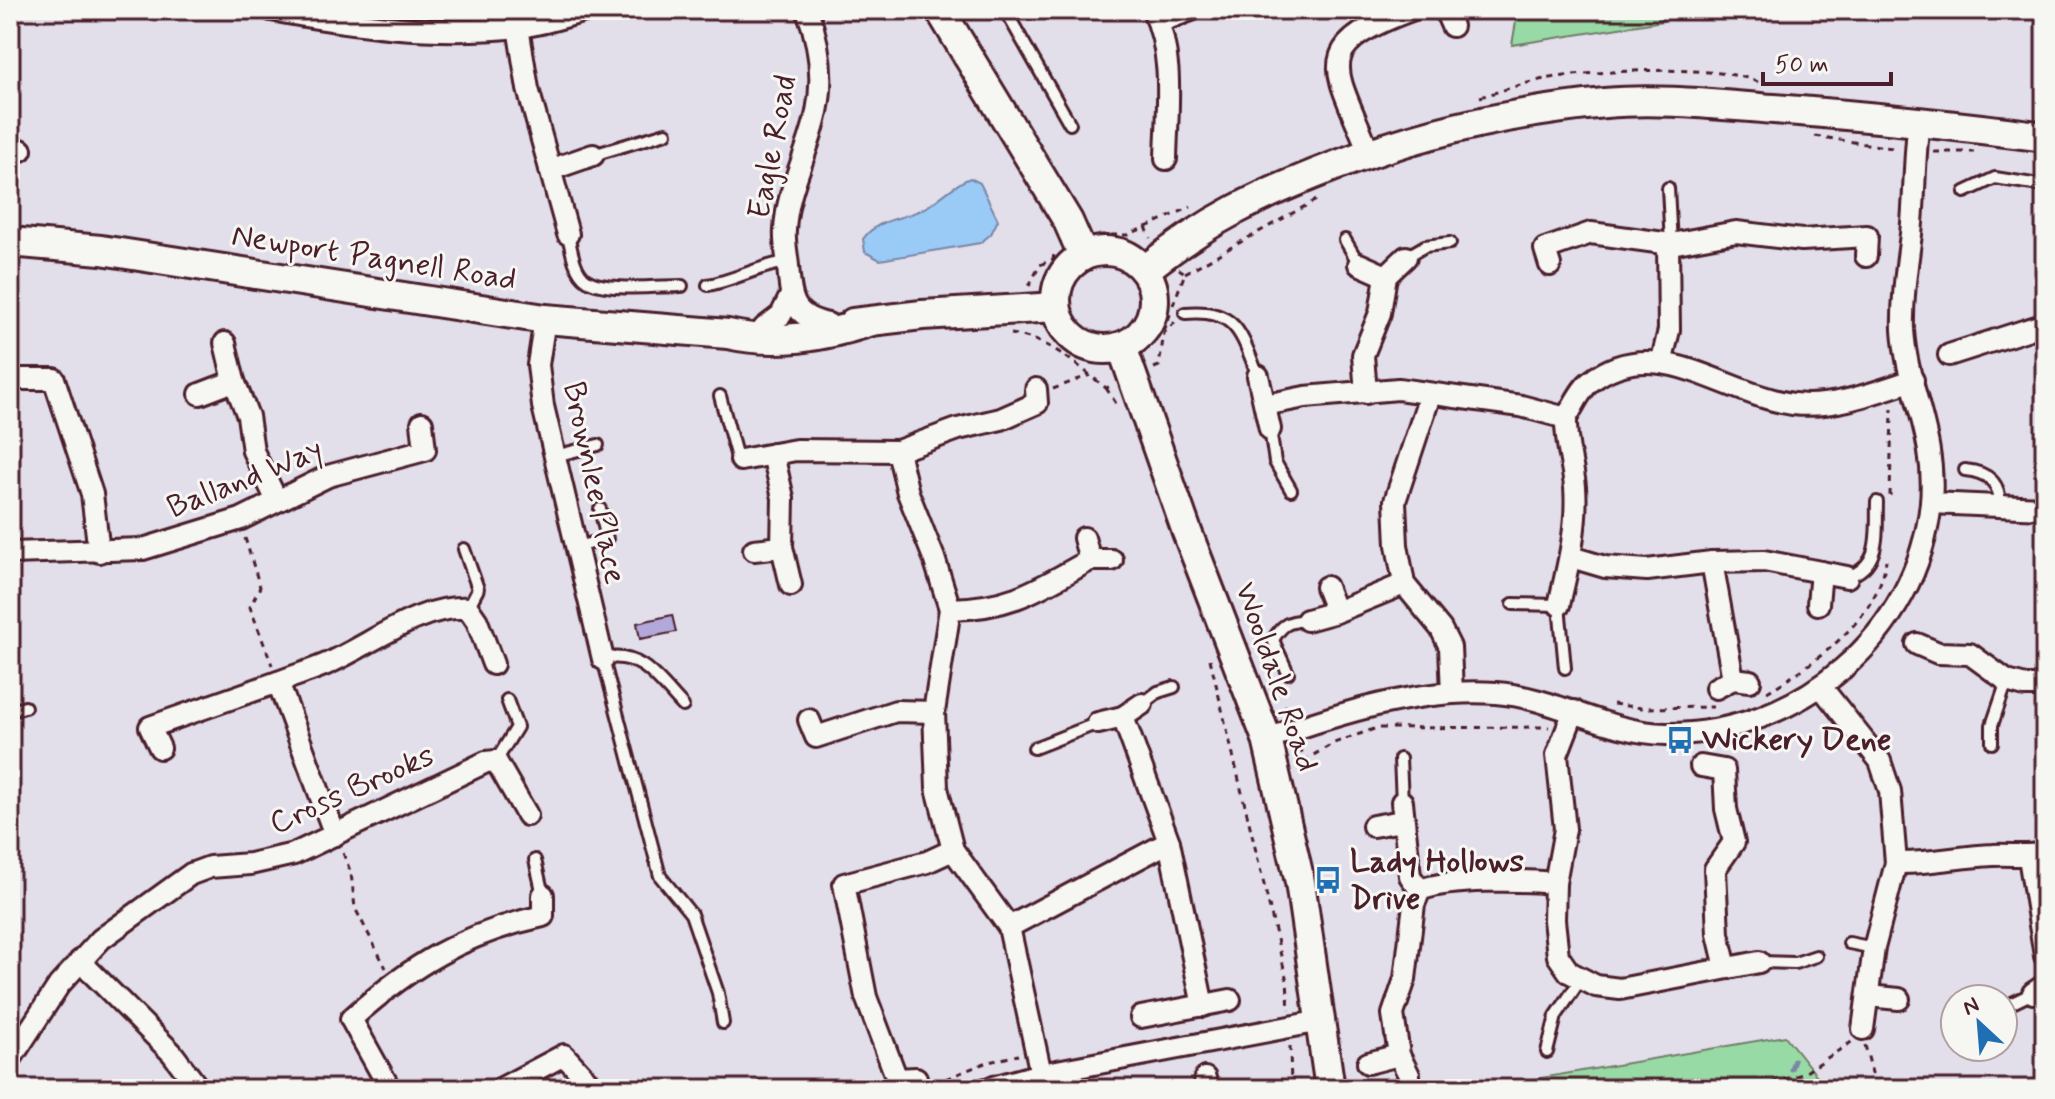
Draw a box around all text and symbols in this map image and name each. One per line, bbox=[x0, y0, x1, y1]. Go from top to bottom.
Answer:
scale bar bbox=[1763, 36, 1891, 86]
text: 50 m bbox=[1775, 50, 1829, 81]
street label: Eagle Road bbox=[738, 71, 808, 223]
street label: Newport Pagnell Road bbox=[229, 215, 519, 301]
street label: Brownlee Place bbox=[552, 378, 636, 588]
street label: Balland Way bbox=[161, 429, 329, 529]
street label: Wooldale Road bbox=[1224, 577, 1328, 777]
place label: Wickery Dene bbox=[1702, 719, 1891, 761]
bus stop icon: Wickery Dene bbox=[1665, 725, 1695, 755]
street label: Cross Brooks bbox=[263, 735, 441, 845]
place label: Lady Hollows Drive bbox=[1350, 841, 1524, 920]
bus stop icon: Lady Hollows Drive bbox=[1313, 865, 1343, 895]
north arrow bbox=[1939, 983, 2019, 1063]
text: N bbox=[1958, 991, 1984, 1023]

